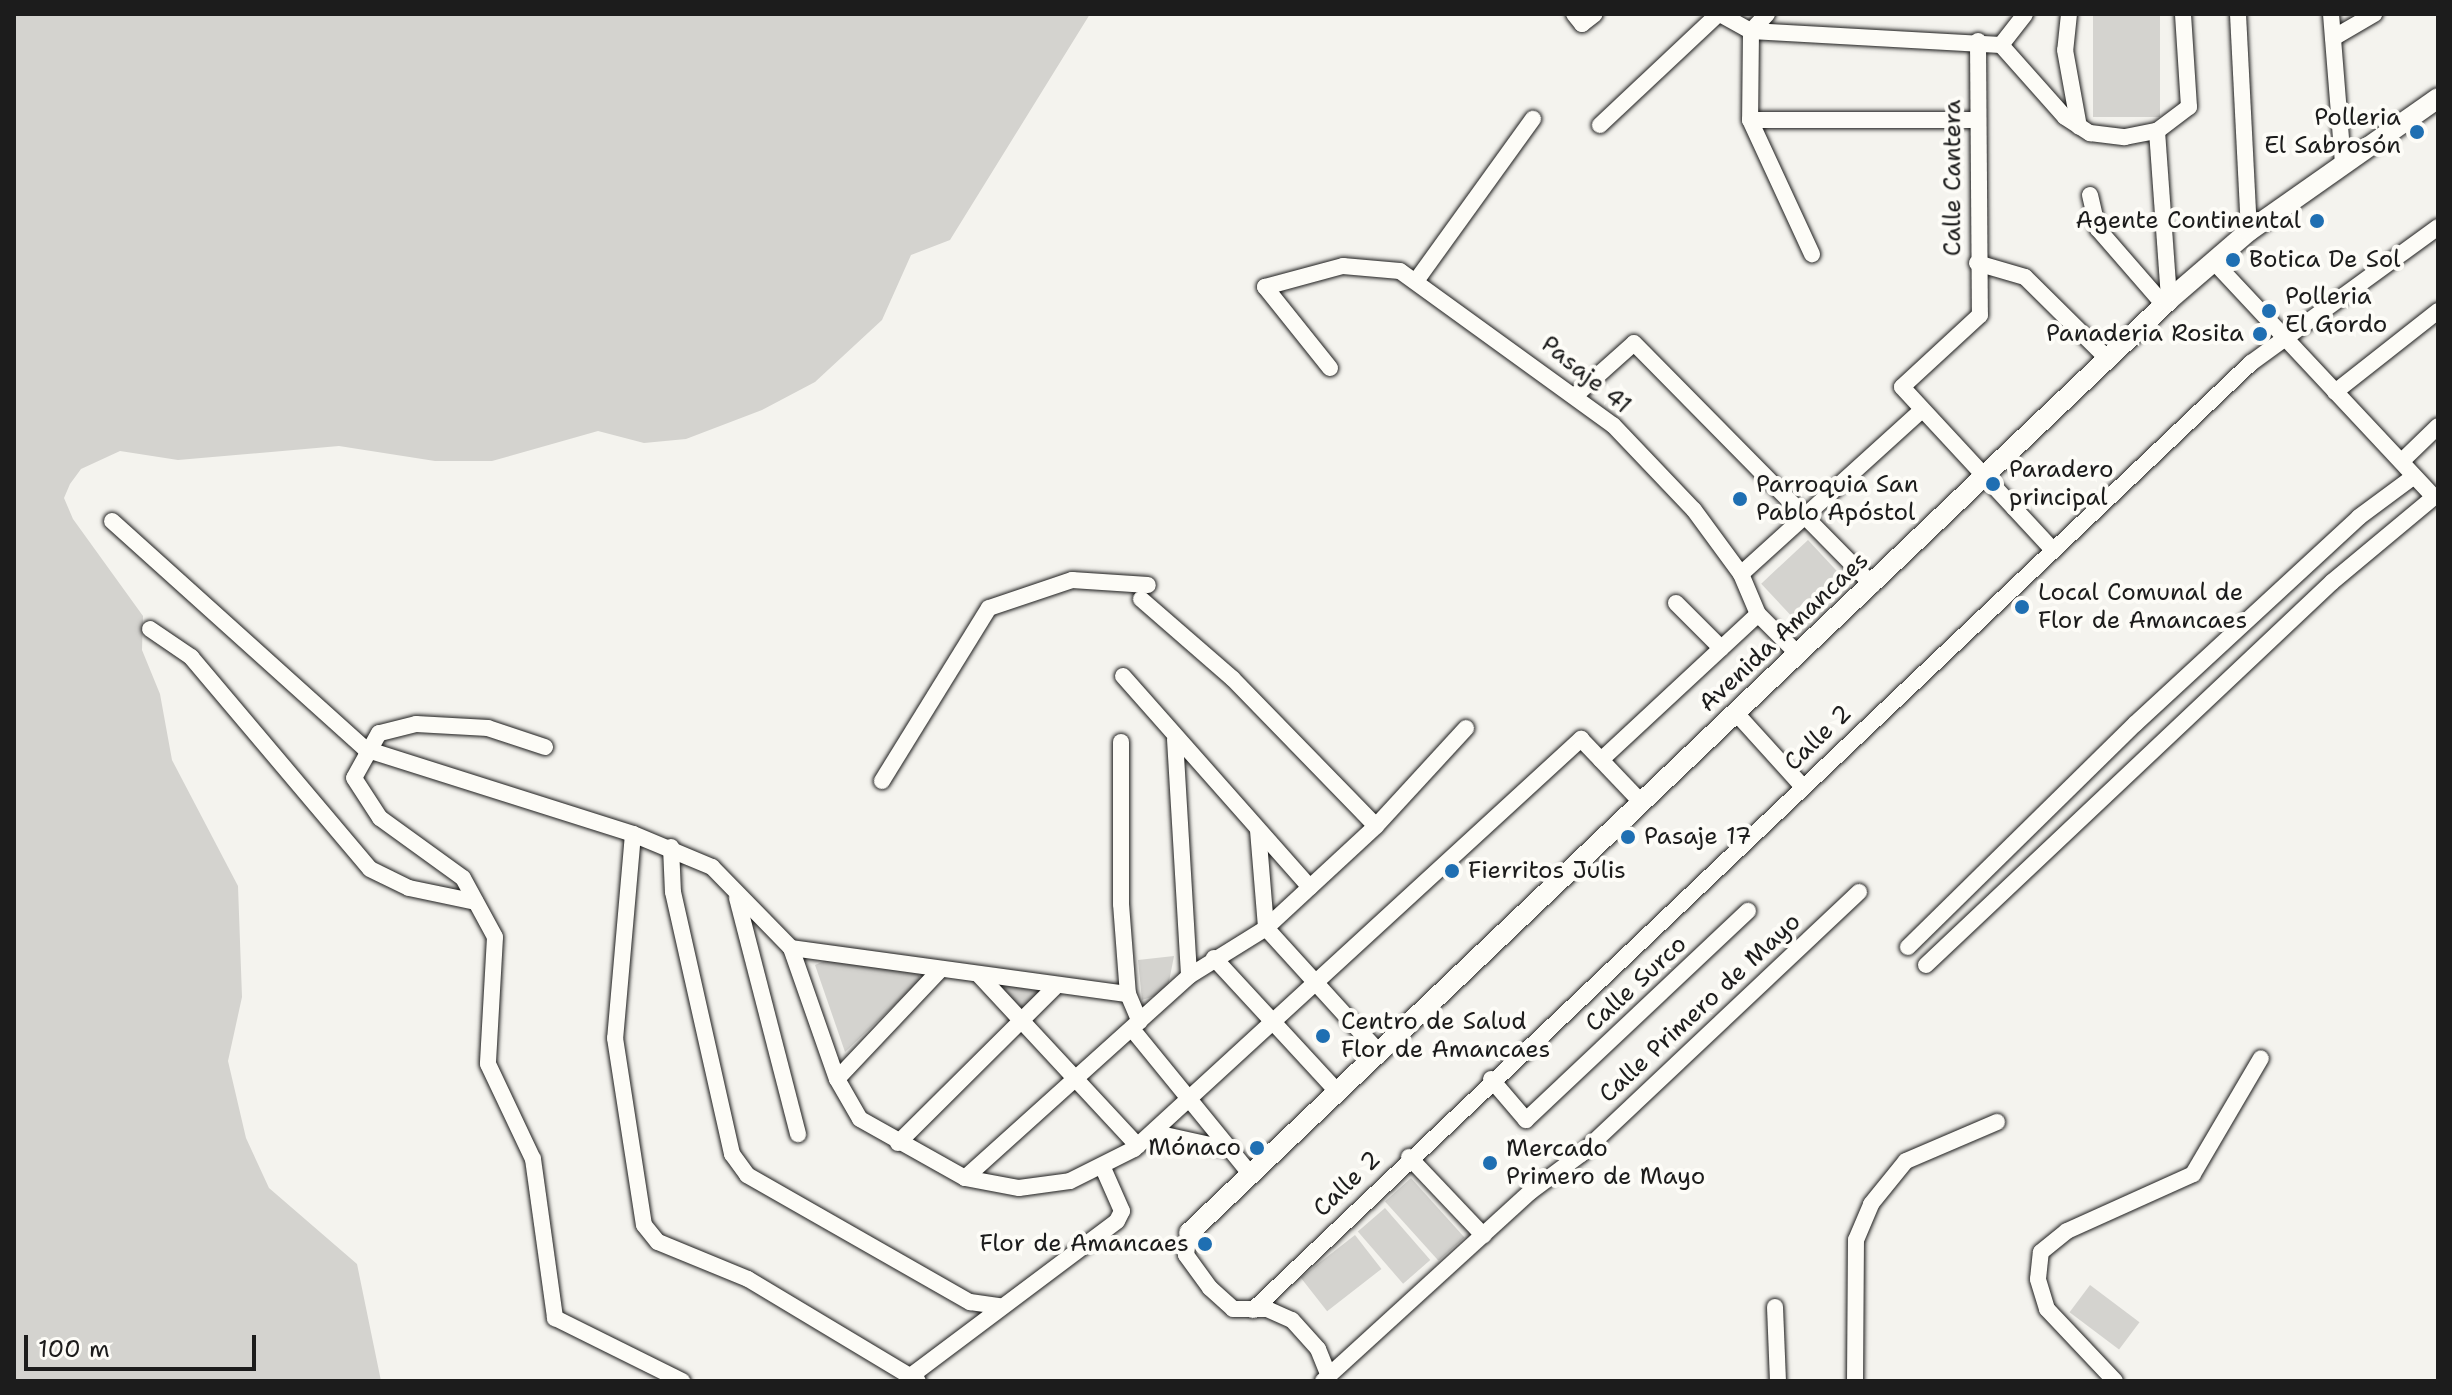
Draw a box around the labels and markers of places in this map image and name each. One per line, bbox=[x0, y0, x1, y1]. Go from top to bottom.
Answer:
place label: Polleria El Sabrosón bbox=[2264, 104, 2401, 160]
marker: Polleria El Sabrosón bbox=[2408, 123, 2426, 141]
place label: Agente Continental bbox=[2076, 207, 2301, 235]
marker: Agente Continental bbox=[2308, 212, 2326, 230]
place label: Botica De Sol bbox=[2249, 246, 2401, 274]
marker: Botica De Sol bbox=[2224, 251, 2242, 269]
place label: Polleria El Gordo bbox=[2285, 283, 2387, 339]
marker: Polleria El Gordo bbox=[2260, 302, 2278, 320]
place label: Panaderia Rosita bbox=[2046, 320, 2244, 348]
marker: Panaderia Rosita bbox=[2251, 325, 2269, 343]
place label: Paradero principal bbox=[2009, 456, 2113, 512]
place label: Parroquia San Pablo Apóstol bbox=[1756, 471, 1918, 527]
marker: Paradero principal bbox=[1984, 475, 2002, 493]
marker: Parroquia San Pablo Apóstol bbox=[1731, 490, 1749, 508]
place label: Local Comunal de Flor de Amancaes bbox=[2038, 579, 2247, 635]
marker: Local Comunal de Flor de Amancaes bbox=[2013, 598, 2031, 616]
place label: Pasaje 17 bbox=[1644, 823, 1751, 851]
marker: Pasaje 17 bbox=[1619, 828, 1637, 846]
place label: Fierritos Julis bbox=[1468, 857, 1626, 885]
marker: Fierritos Julis bbox=[1443, 862, 1461, 880]
place label: Centro de Salud Flor de Amancaes bbox=[1341, 1008, 1550, 1064]
marker: Centro de Salud Flor de Amancaes bbox=[1312, 1025, 1334, 1047]
place label: Mónaco bbox=[1148, 1134, 1241, 1162]
place label: Mercado Primero de Mayo bbox=[1506, 1135, 1705, 1191]
marker: Mónaco bbox=[1248, 1139, 1266, 1157]
marker: Mercado Primero de Mayo bbox=[1481, 1154, 1499, 1172]
place label: Flor de Amancaes bbox=[980, 1230, 1189, 1258]
marker: Flor de Amancaes bbox=[1196, 1235, 1214, 1253]

